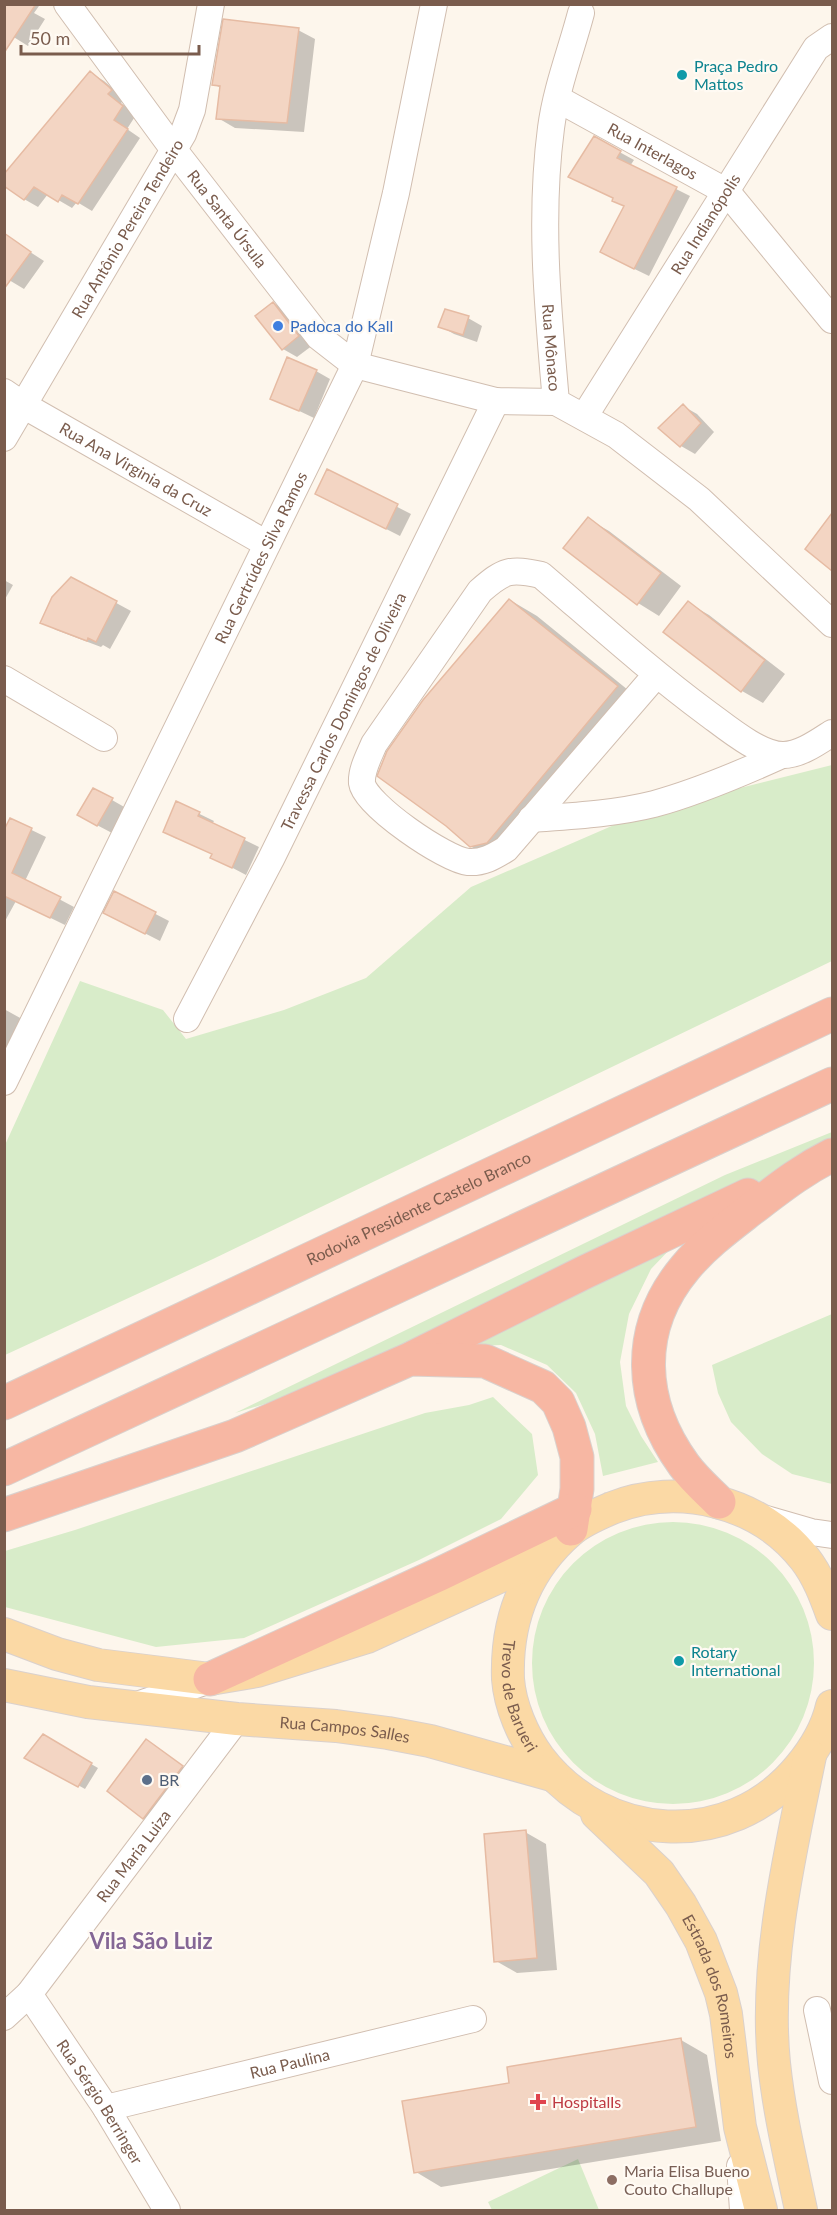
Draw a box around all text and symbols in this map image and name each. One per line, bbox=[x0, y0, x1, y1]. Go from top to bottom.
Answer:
scale bar bbox=[21, 18, 200, 56]
text: 50 m bbox=[30, 27, 70, 49]
place label: Praça Pedro Mattos bbox=[694, 56, 778, 93]
marker: Praça Pedro Mattos bbox=[675, 68, 689, 82]
street label: Rua Interlagos bbox=[605, 118, 701, 183]
street label: Rua Antônio Pereira Tendeiro bbox=[67, 136, 187, 321]
street label: Rua Santa Úrsula bbox=[184, 166, 272, 271]
street label: Rua Indianópolis bbox=[666, 170, 744, 278]
street label: Rua Mônaco bbox=[539, 303, 565, 392]
place label: Padoca do Kall bbox=[290, 316, 393, 335]
marker: Padoca do Kall bbox=[271, 319, 285, 333]
street label: Rua Ana Virginia da Cruz bbox=[57, 418, 216, 520]
street label: Rua Gertrúdes Silva Ramos bbox=[210, 468, 310, 646]
street label: Travessa Carlos Domingos de Oliveira bbox=[276, 589, 410, 834]
street label: Rodovia Presidente Castelo Branco bbox=[303, 1147, 533, 1269]
street label: Trevo de Barueri bbox=[499, 1639, 542, 1755]
place label: Rotary International bbox=[691, 1642, 781, 1679]
marker: Rotary International bbox=[672, 1654, 686, 1668]
street label: Rua Campos Salles bbox=[279, 1712, 412, 1746]
place label: BR bbox=[159, 1770, 179, 1789]
marker: BR bbox=[140, 1773, 154, 1787]
street label: Rua Maria Luiza bbox=[92, 1806, 174, 1906]
street label: Estrada dos Romeiros bbox=[679, 1911, 741, 2060]
district label: Vila São Luiz bbox=[89, 1927, 213, 1954]
street label: Rua Sérgio Berringer bbox=[53, 2035, 147, 2167]
street label: Rua Paulina bbox=[248, 2044, 331, 2082]
place label: HospitalIs bbox=[552, 2092, 621, 2111]
marker: HospitalIs bbox=[529, 2093, 547, 2111]
place label: Maria Elisa Bueno Couto Challupe bbox=[624, 2161, 750, 2198]
marker: Maria Elisa Bueno Couto Challupe bbox=[605, 2173, 619, 2187]

